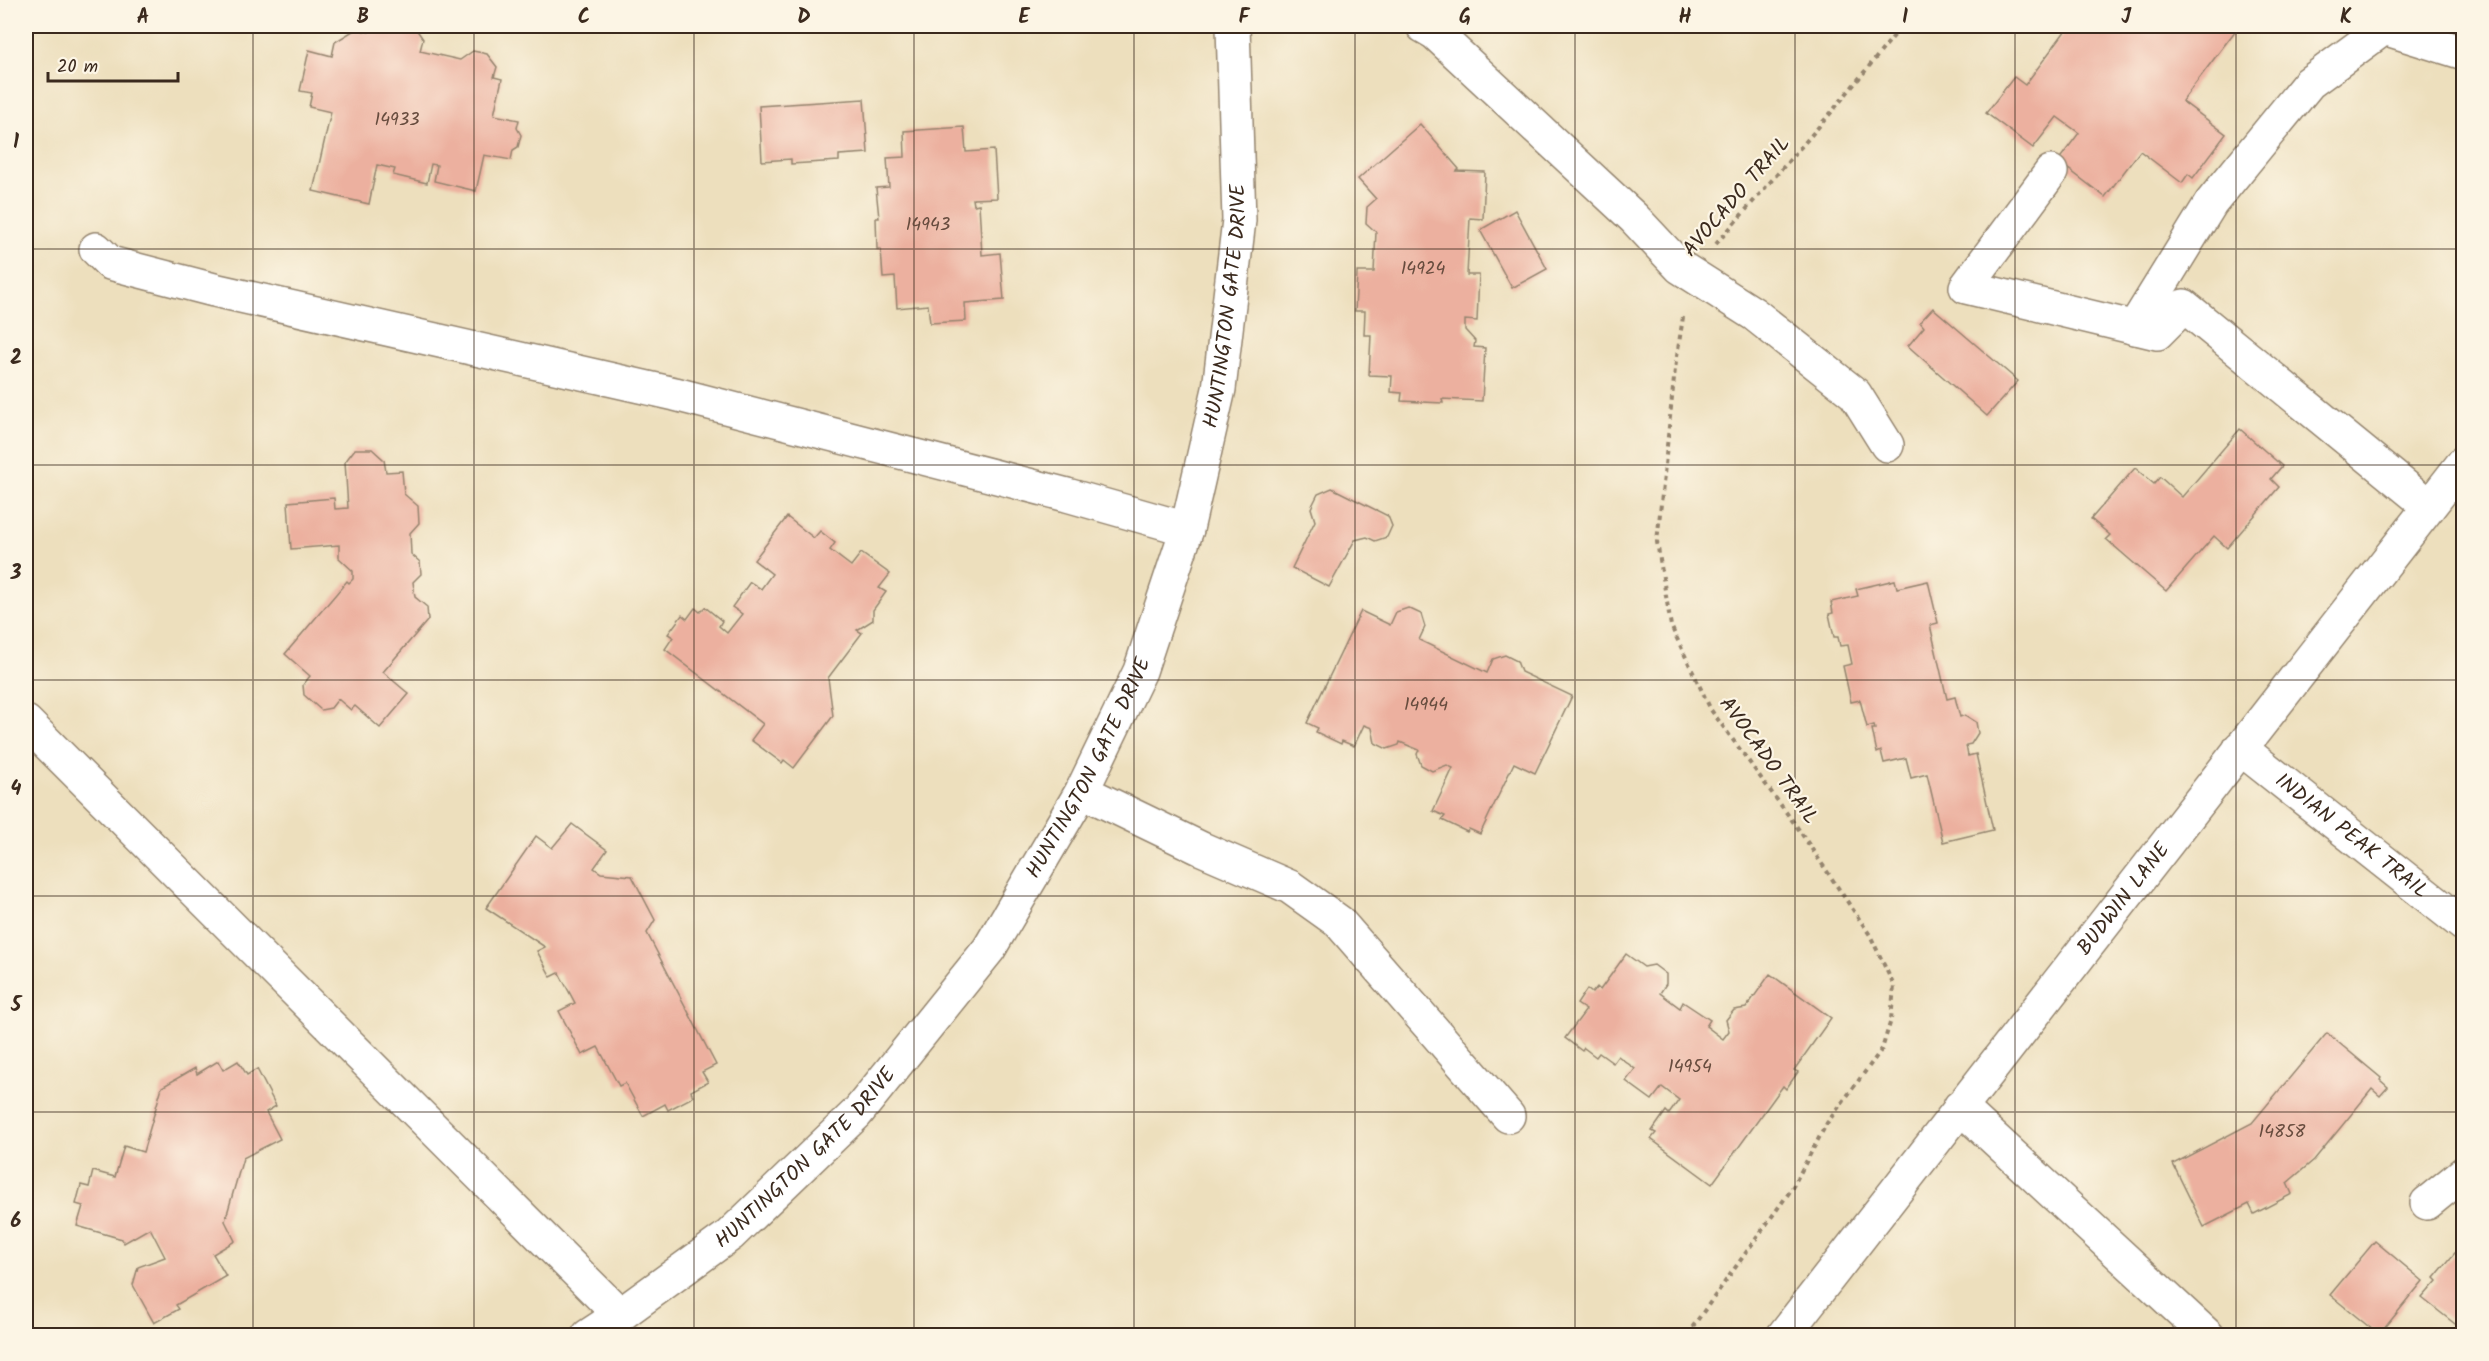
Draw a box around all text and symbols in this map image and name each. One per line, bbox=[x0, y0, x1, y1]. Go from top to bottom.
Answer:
text: A bbox=[137, 2, 149, 34]
text: B bbox=[357, 2, 369, 34]
text: C bbox=[578, 2, 590, 34]
text: D bbox=[797, 2, 811, 34]
text: E bbox=[1018, 2, 1030, 34]
text: F bbox=[1239, 2, 1251, 34]
text: G bbox=[1459, 2, 1471, 34]
text: H bbox=[1678, 2, 1692, 34]
text: I bbox=[1902, 2, 1908, 34]
text: J bbox=[2121, 2, 2132, 34]
text: K bbox=[2340, 2, 2352, 34]
scale bar bbox=[48, 45, 178, 83]
text: 20 m bbox=[57, 53, 98, 82]
house number: 14933 bbox=[375, 106, 419, 135]
text: 1 bbox=[13, 127, 19, 159]
street label: AVOCADO TRAIL bbox=[1675, 129, 1799, 265]
street label: HUNTINGTON GATE DRIVE bbox=[1194, 183, 1256, 431]
house number: 14943 bbox=[906, 211, 950, 240]
house number: 14924 bbox=[1401, 255, 1445, 284]
text: 2 bbox=[10, 343, 22, 375]
text: 3 bbox=[10, 558, 22, 590]
street label: HUNTINGTON GATE DRIVE bbox=[1017, 652, 1160, 885]
street label: AVOCADO TRAIL bbox=[1710, 690, 1826, 832]
house number: 14944 bbox=[1404, 691, 1448, 720]
street label: INDIAN PEAK TRAIL bbox=[2267, 765, 2435, 907]
text: 4 bbox=[11, 774, 22, 806]
street label: BUDWIN LANE bbox=[2069, 835, 2179, 963]
text: 5 bbox=[10, 990, 23, 1022]
house number: 14954 bbox=[1668, 1053, 1712, 1082]
street label: HUNTINGTON GATE DRIVE bbox=[708, 1060, 904, 1257]
house number: 14858 bbox=[2259, 1118, 2306, 1147]
text: 6 bbox=[11, 1206, 22, 1238]

